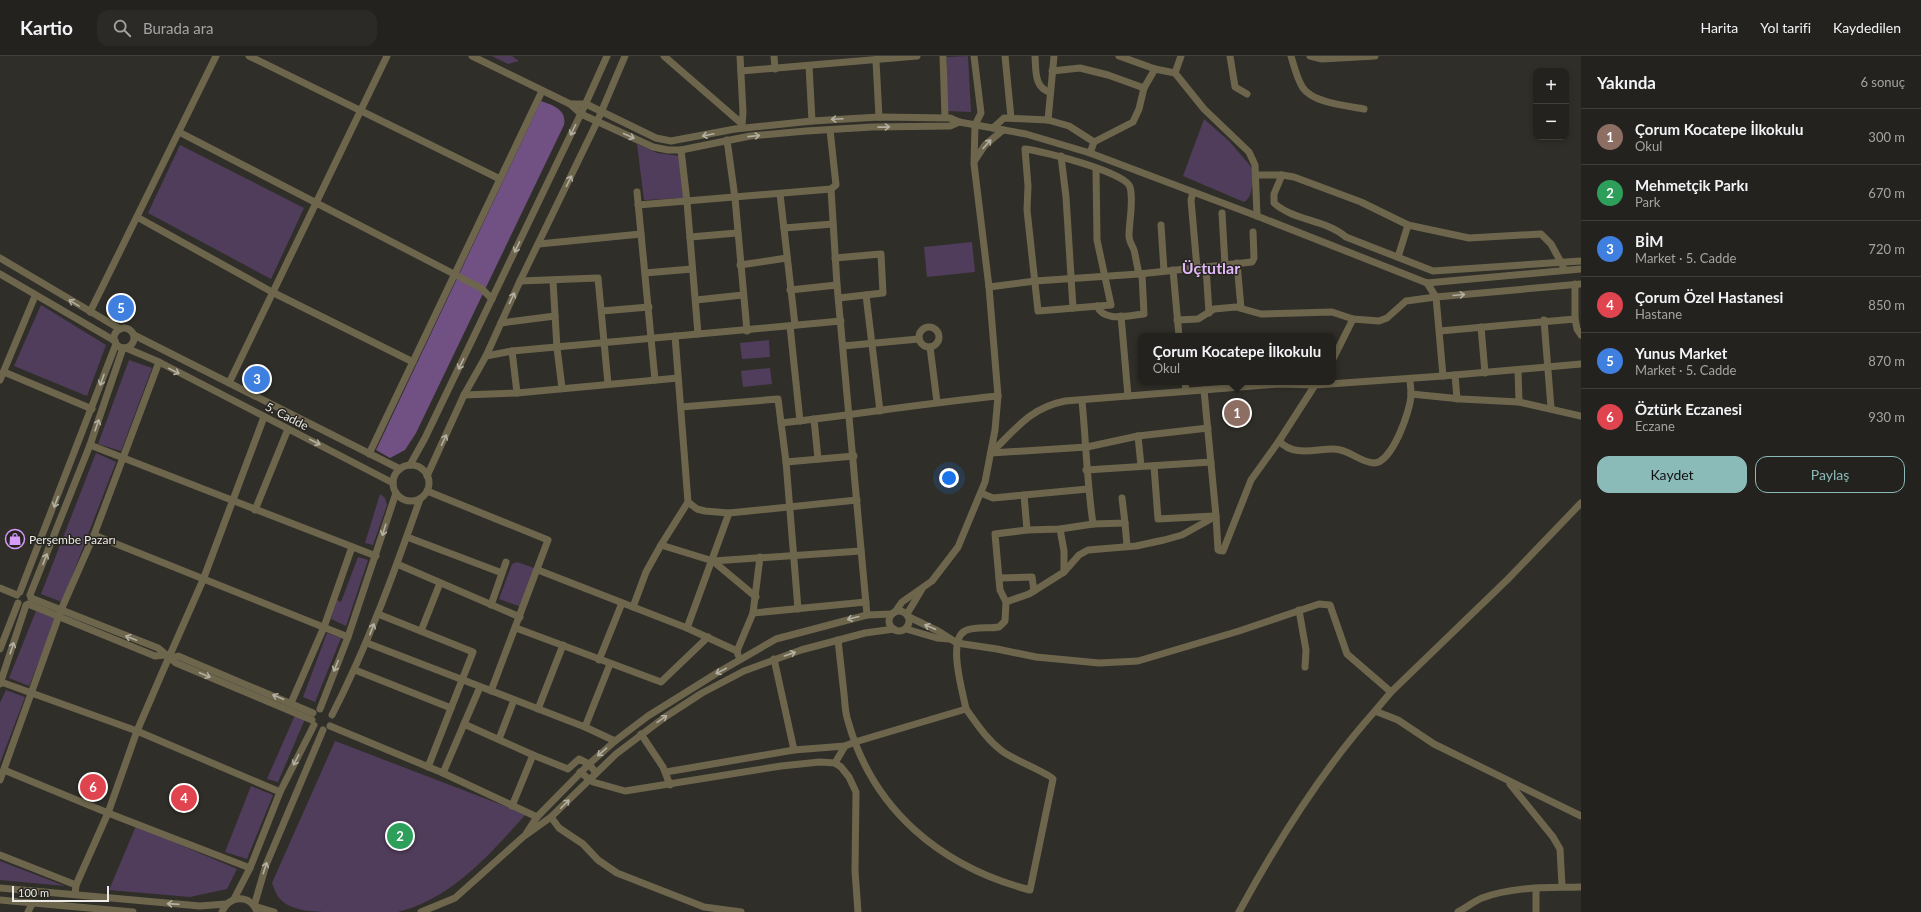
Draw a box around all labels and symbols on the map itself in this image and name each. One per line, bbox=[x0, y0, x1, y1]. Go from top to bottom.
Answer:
one-way arrow bbox=[831, 116, 844, 123]
one-way arrow bbox=[569, 123, 576, 135]
one-way arrow bbox=[877, 123, 890, 131]
one-way arrow bbox=[702, 131, 715, 139]
one-way arrow bbox=[747, 132, 760, 139]
one-way arrow bbox=[622, 133, 634, 140]
one-way arrow bbox=[982, 139, 991, 149]
one-way arrow bbox=[566, 175, 573, 187]
one-way arrow bbox=[513, 241, 520, 253]
district label: Üçtutlar bbox=[1182, 258, 1240, 277]
one-way arrow bbox=[1452, 291, 1465, 298]
one-way arrow bbox=[509, 292, 516, 304]
pin: 5 bbox=[108, 293, 134, 323]
one-way arrow bbox=[68, 298, 80, 306]
one-way arrow bbox=[457, 358, 464, 370]
pin: 3 bbox=[244, 364, 270, 394]
one-way arrow bbox=[168, 367, 180, 375]
one-way arrow bbox=[98, 374, 106, 386]
pin: 1 bbox=[1224, 398, 1250, 428]
street label: 5. Cadde bbox=[263, 399, 311, 433]
one-way arrow bbox=[93, 419, 101, 431]
one-way arrow bbox=[441, 435, 448, 447]
one-way arrow bbox=[309, 439, 321, 447]
your location bbox=[939, 468, 959, 488]
one-way arrow bbox=[51, 495, 59, 507]
one-way arrow bbox=[380, 524, 388, 536]
shop icon: Perşembe Pazarı bbox=[4, 528, 26, 550]
place label: Perşembe Pazarı bbox=[29, 532, 116, 547]
one-way arrow bbox=[41, 554, 49, 566]
one-way arrow bbox=[847, 615, 860, 622]
one-way arrow bbox=[369, 623, 377, 635]
one-way arrow bbox=[924, 623, 936, 631]
one-way arrow bbox=[125, 633, 137, 641]
one-way arrow bbox=[9, 642, 17, 654]
one-way arrow bbox=[784, 649, 796, 657]
one-way arrow bbox=[332, 660, 340, 672]
one-way arrow bbox=[715, 668, 727, 675]
one-way arrow bbox=[199, 672, 211, 680]
one-way arrow bbox=[272, 693, 284, 701]
one-way arrow bbox=[656, 715, 667, 723]
one-way arrow bbox=[597, 748, 607, 757]
one-way arrow bbox=[292, 754, 299, 766]
pin: 6 bbox=[80, 772, 106, 802]
pin: 4 bbox=[171, 783, 197, 813]
one-way arrow bbox=[560, 799, 570, 809]
pin: 2 bbox=[387, 821, 413, 851]
one-way arrow bbox=[262, 862, 269, 875]
scale bar bbox=[12, 884, 109, 903]
one-way arrow bbox=[167, 900, 180, 907]

